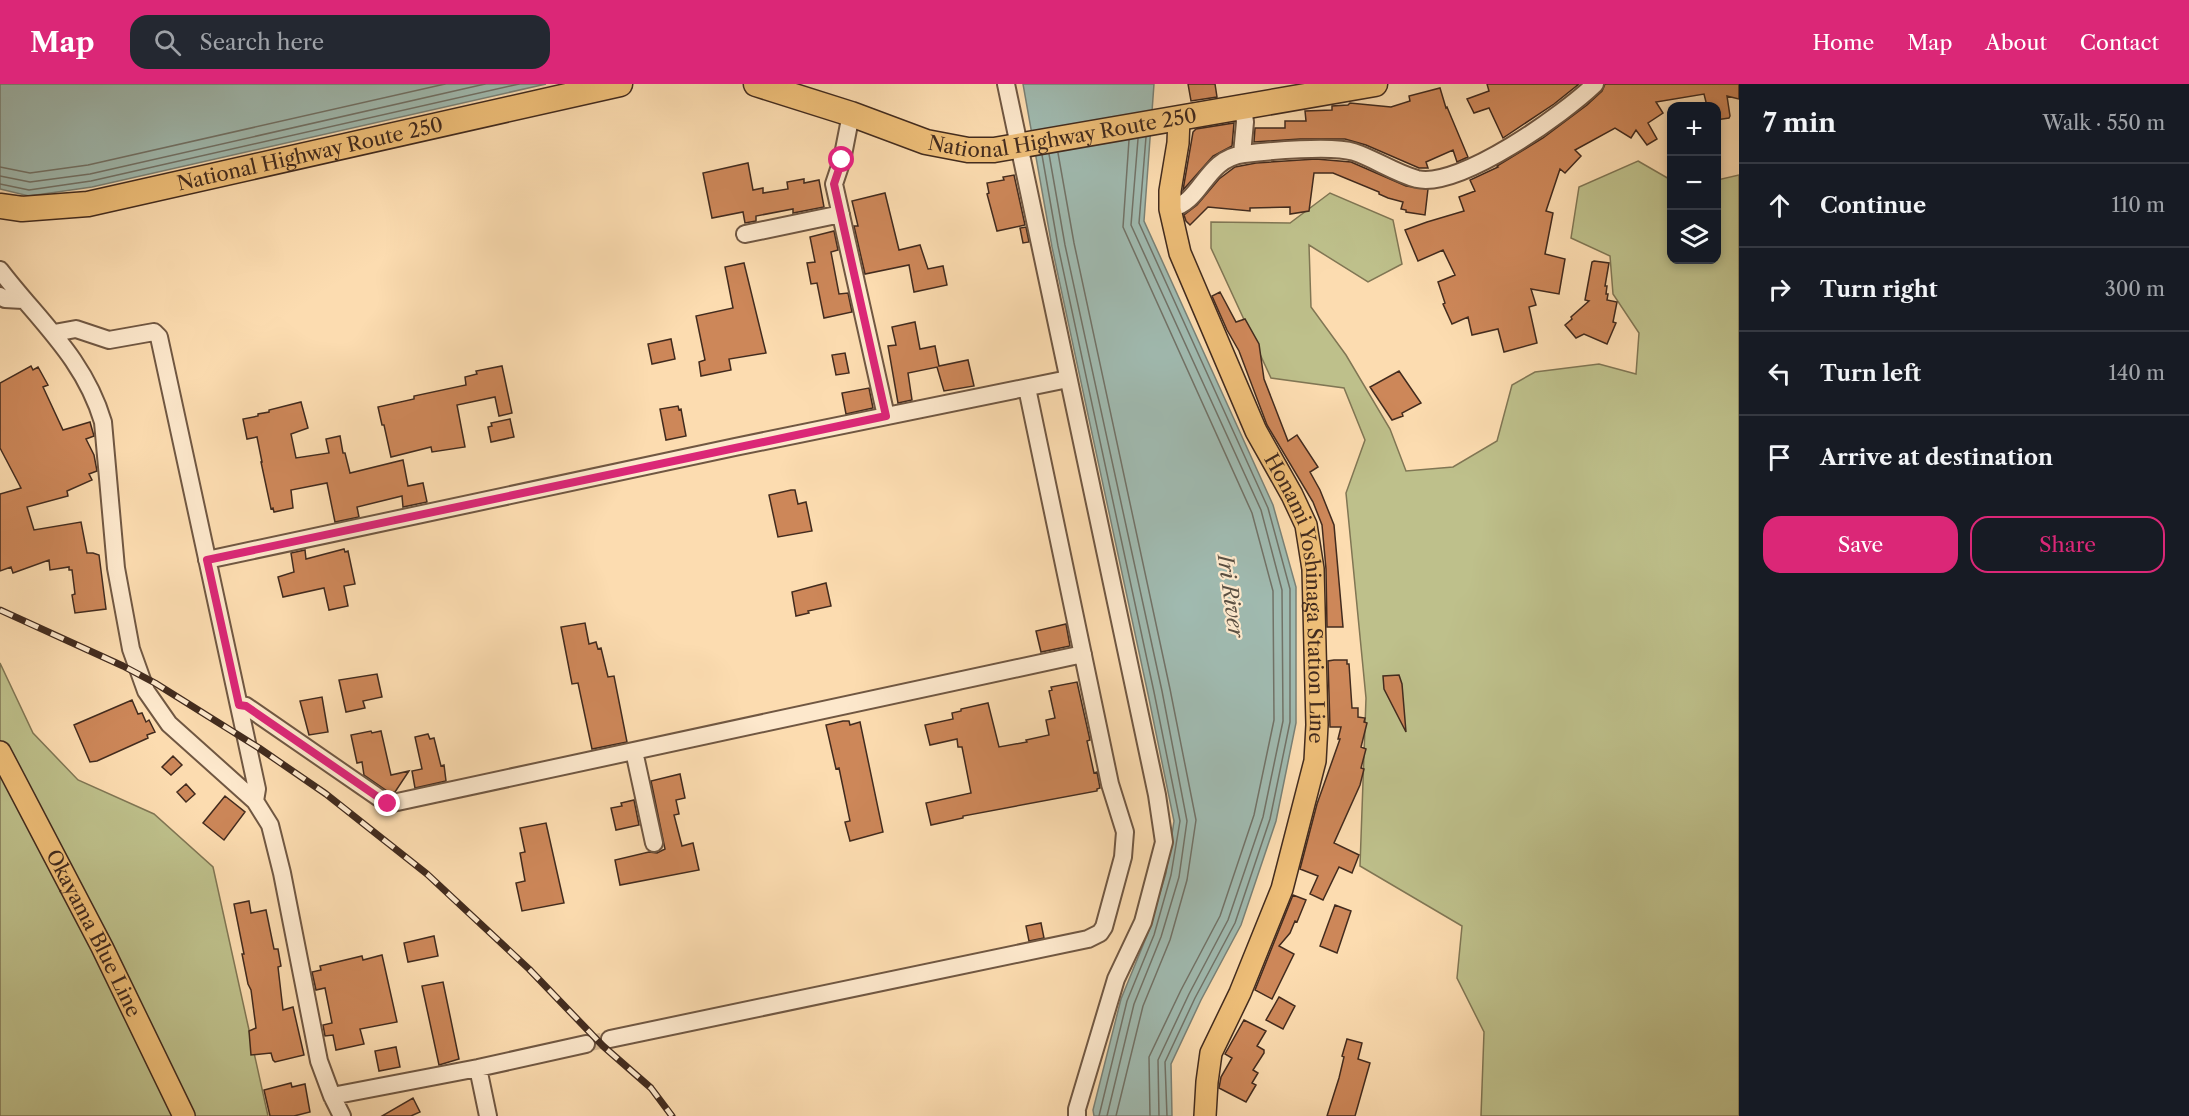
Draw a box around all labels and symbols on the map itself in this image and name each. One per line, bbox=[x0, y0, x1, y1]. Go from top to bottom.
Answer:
street label: National Highway Route 250 bbox=[926, 103, 1199, 162]
street label: National Highway Route 250 bbox=[175, 112, 445, 196]
route start bbox=[828, 146, 854, 172]
street label: Honami Yoshinaga Station Line bbox=[1259, 449, 1329, 744]
water label: Iri River bbox=[1213, 551, 1249, 640]
route end bbox=[374, 790, 400, 816]
street label: Okayama Blue Line bbox=[41, 845, 146, 1021]

